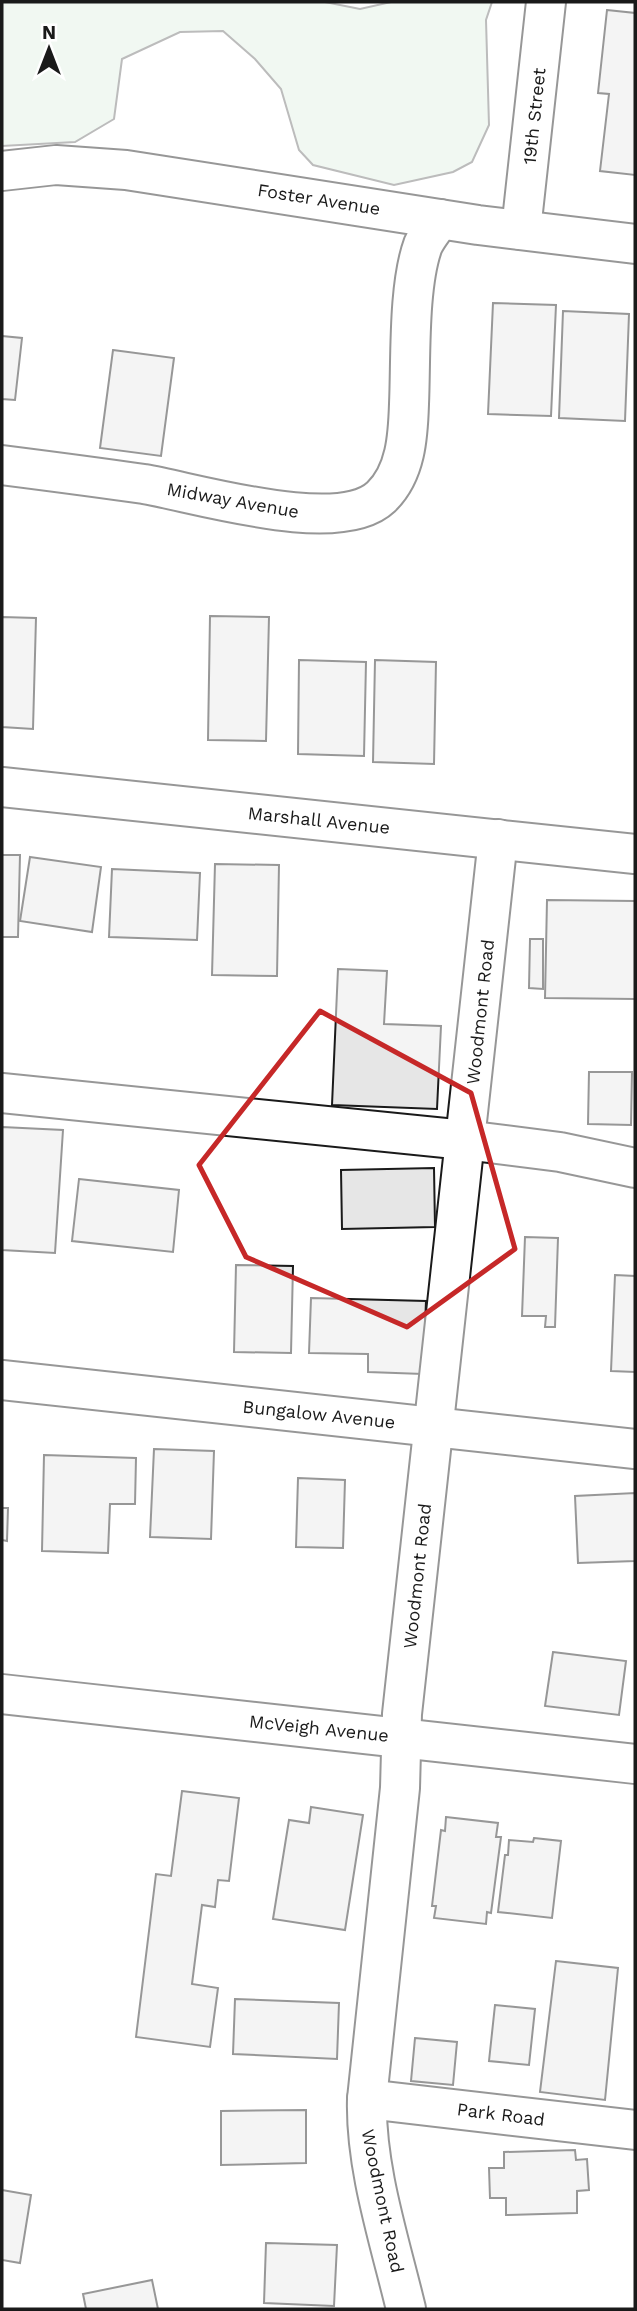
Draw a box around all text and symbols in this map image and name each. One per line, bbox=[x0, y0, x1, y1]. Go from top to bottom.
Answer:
north arrow bbox=[14, 14, 84, 84]
text: N bbox=[42, 21, 56, 44]
street label: 19th Street bbox=[518, 66, 550, 165]
street label: Foster Avenue bbox=[256, 179, 382, 219]
street label: Midway Avenue bbox=[165, 478, 301, 522]
street label: Marshall Avenue bbox=[247, 802, 391, 838]
street label: Woodmont Road bbox=[462, 938, 498, 1086]
street label: Bungalow Avenue bbox=[242, 1396, 396, 1432]
street label: Woodmont Road bbox=[399, 1502, 435, 1650]
street label: McVeigh Avenue bbox=[248, 1710, 390, 1746]
street label: Park Road bbox=[456, 2098, 546, 2130]
street label: Woodmont Road bbox=[358, 2127, 408, 2275]

